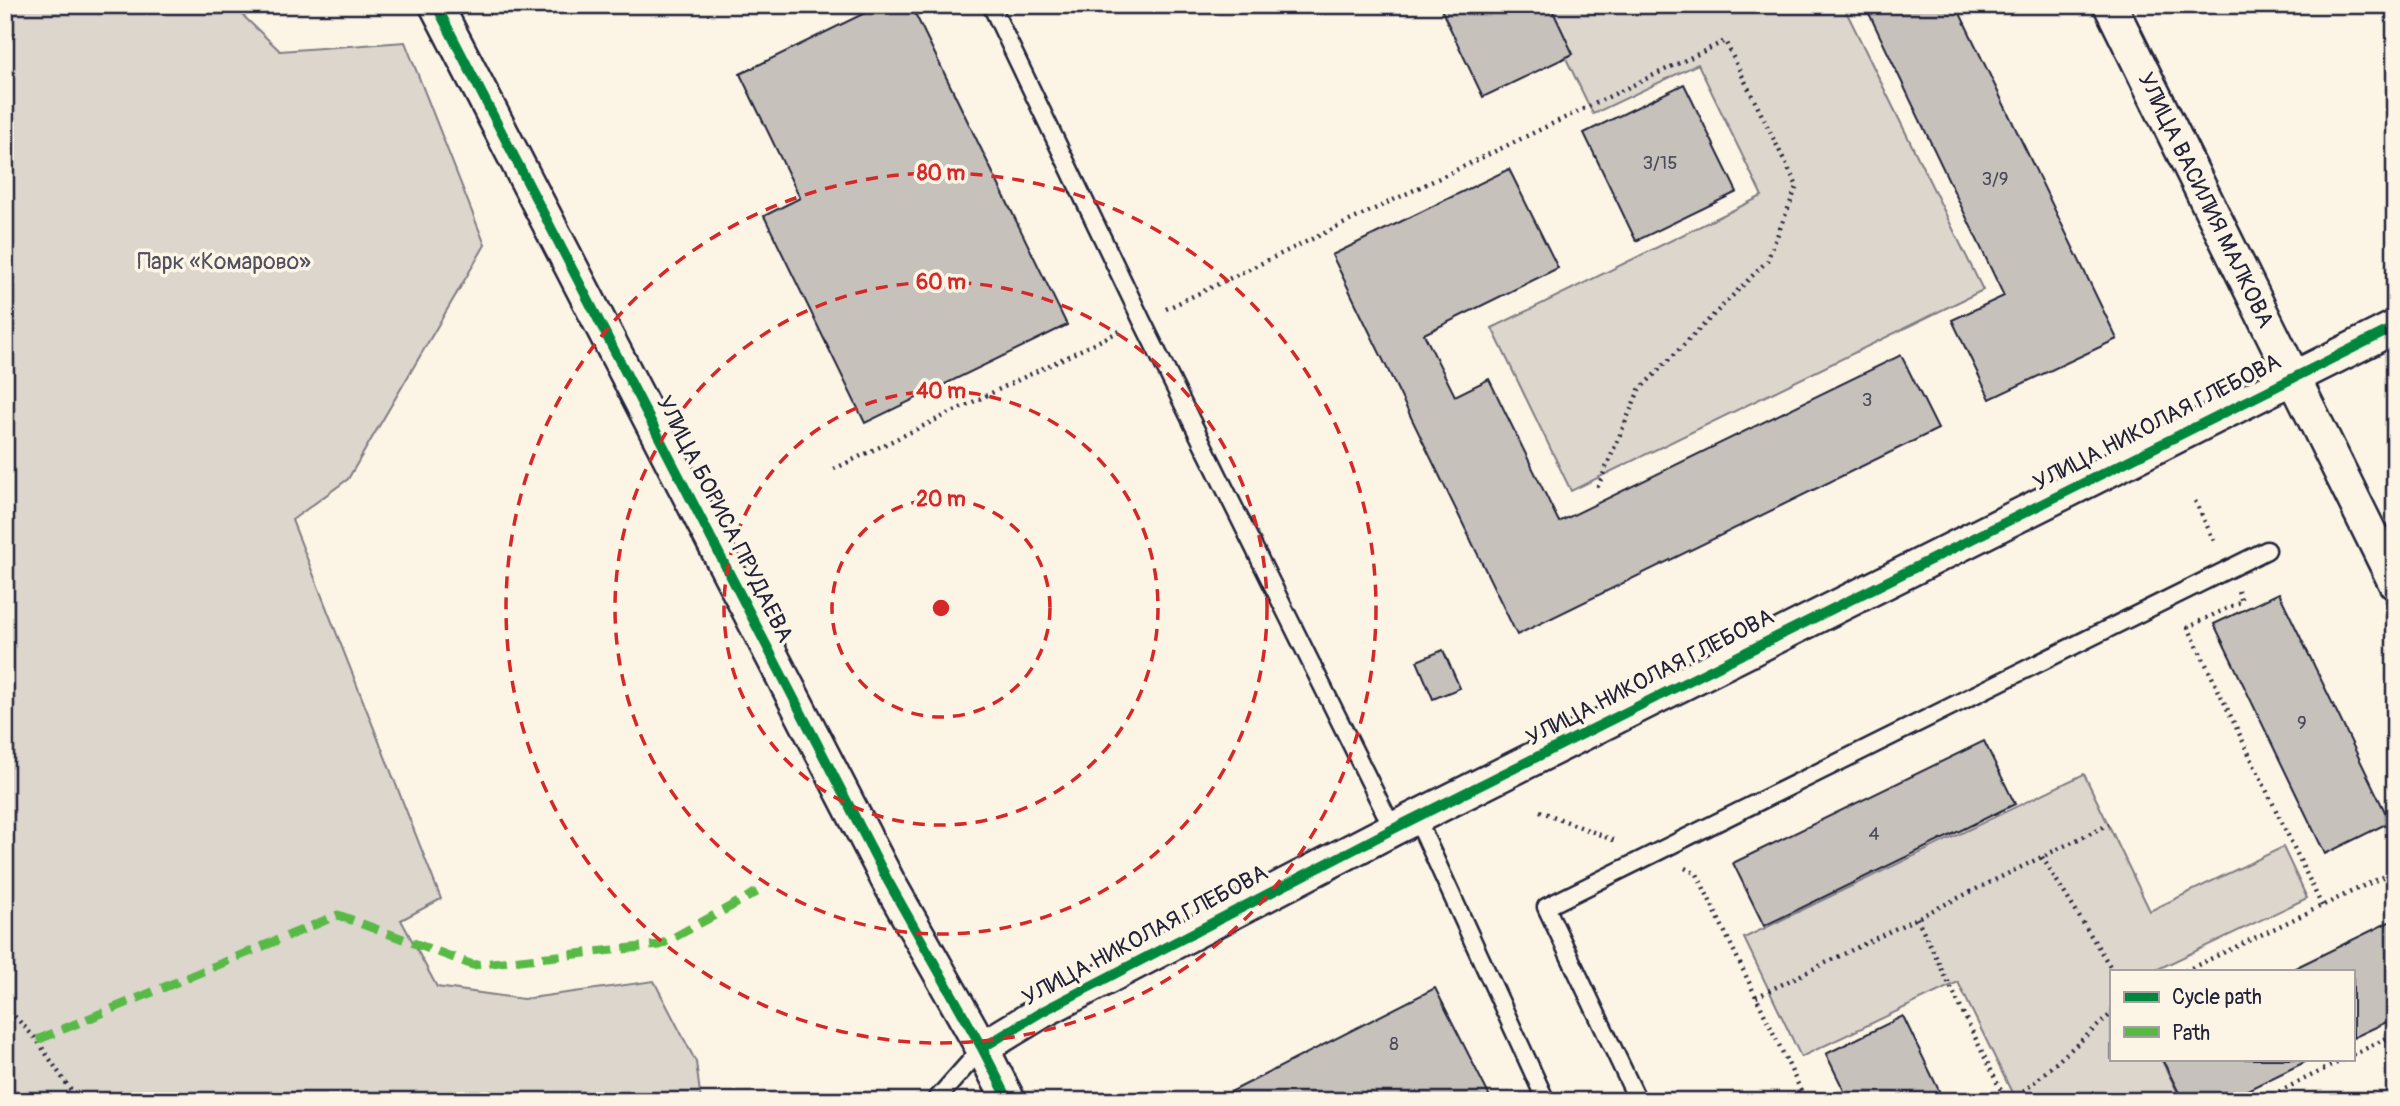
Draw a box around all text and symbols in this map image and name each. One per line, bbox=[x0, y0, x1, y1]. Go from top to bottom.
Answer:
street label: УЛИЦА ВАСИЛИЯ МАЛКОВА bbox=[2131, 68, 2281, 332]
house number: 3/15 bbox=[1642, 151, 1678, 175]
text: 80 m bbox=[917, 160, 965, 187]
house number: 3/9 bbox=[1981, 167, 2009, 191]
park label: Парк «Комарово» bbox=[137, 247, 311, 276]
text: 60 m bbox=[916, 269, 966, 296]
street label: УЛИЦА НИКОЛАЯ ГЛЕБОВА bbox=[2028, 347, 2286, 497]
text: 40 m bbox=[916, 378, 966, 405]
house number: 3 bbox=[1862, 388, 1872, 412]
street label: УЛИЦА БОРИСА ПРУДАЕВА bbox=[650, 391, 800, 647]
text: 20 m bbox=[916, 486, 966, 513]
centre of rings bbox=[929, 596, 953, 620]
street label: УЛИЦА НИКОЛАЯ ГЛЕБОВА bbox=[1521, 602, 1779, 752]
house number: 9 bbox=[2297, 711, 2307, 735]
house number: 4 bbox=[1868, 822, 1880, 846]
street label: УЛИЦА НИКОЛАЯ ГЛЕБОВА bbox=[1017, 858, 1273, 1012]
legend bbox=[2110, 970, 2354, 1060]
text: Cycle path bbox=[2172, 984, 2262, 1011]
text: Path bbox=[2172, 1020, 2210, 1047]
house number: 8 bbox=[1389, 1032, 1399, 1056]

